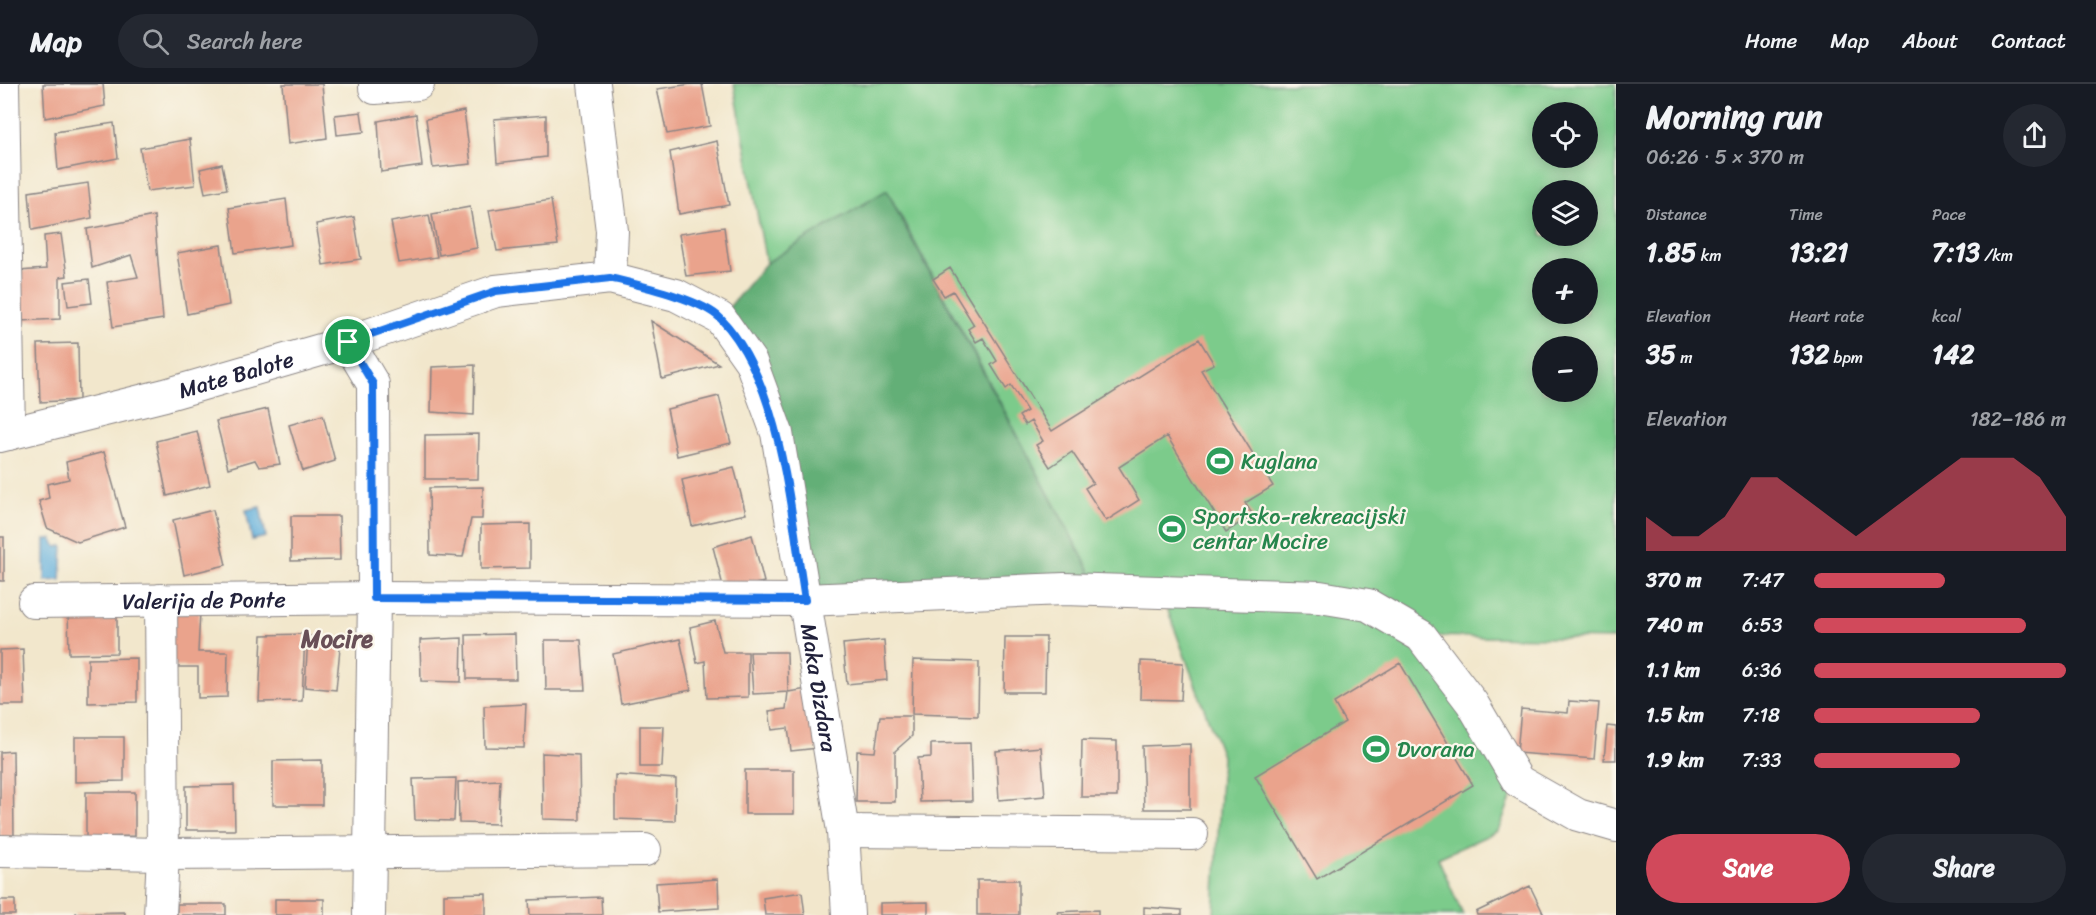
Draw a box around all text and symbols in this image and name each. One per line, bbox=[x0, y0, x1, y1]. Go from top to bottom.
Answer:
search box bbox=[118, 14, 538, 68]
text: Map bbox=[30, 17, 82, 66]
text: Search here bbox=[187, 22, 303, 61]
text: Home bbox=[1745, 22, 1797, 60]
text: Map bbox=[1830, 22, 1869, 60]
text: About bbox=[1902, 22, 1959, 60]
text: Contact bbox=[1992, 22, 2066, 60]
icon: search bbox=[139, 25, 172, 58]
text: Morning run bbox=[1646, 88, 1822, 146]
map controls bbox=[1532, 102, 1598, 402]
button: locate bbox=[1532, 102, 1598, 168]
button: share bbox=[2003, 104, 2066, 167]
text: 06:26 · 5 × 370 m bbox=[1646, 140, 1804, 175]
button: layers bbox=[1532, 180, 1598, 246]
text: Distance bbox=[1646, 200, 1707, 229]
text: Time bbox=[1789, 200, 1823, 229]
text: Pace bbox=[1932, 200, 1966, 229]
text: 1.85 bbox=[1646, 229, 1697, 275]
text: 13:21 bbox=[1789, 229, 1848, 275]
text: 7:13 bbox=[1932, 229, 1980, 275]
text: km bbox=[1697, 241, 1722, 270]
text: /km bbox=[1980, 241, 2013, 270]
button: + bbox=[1532, 258, 1598, 324]
text: Elevation bbox=[1646, 302, 1711, 331]
text: Heart rate bbox=[1789, 302, 1864, 331]
text: kcal bbox=[1932, 302, 1961, 331]
pin bbox=[322, 316, 373, 367]
icon: arrive bbox=[331, 325, 364, 358]
text: 35 bbox=[1646, 331, 1676, 377]
text: 132 bbox=[1789, 331, 1829, 377]
text: 142 bbox=[1932, 331, 1974, 377]
button: − bbox=[1532, 336, 1598, 402]
street label: Mate Balote bbox=[174, 339, 298, 410]
text: m bbox=[1676, 343, 1693, 372]
text: bpm bbox=[1829, 343, 1863, 372]
text: Elevation bbox=[1646, 402, 1727, 437]
text: 182–186 m bbox=[1970, 402, 2066, 437]
place label: Kuglana bbox=[1241, 442, 1318, 481]
sports icon: Kuglana bbox=[1204, 445, 1236, 477]
place label: Sportsko-rekreacijski centar Mocire bbox=[1193, 497, 1406, 561]
sports icon: Sportsko-rekreacijski centar Mocire bbox=[1156, 513, 1188, 545]
text: 370 m bbox=[1646, 563, 1702, 598]
text: 7:47 bbox=[1742, 563, 1783, 598]
street label: Valerija de Ponte bbox=[122, 580, 286, 620]
text: 740 m bbox=[1646, 608, 1703, 643]
text: 6:53 bbox=[1742, 608, 1783, 643]
district label: Mocire bbox=[300, 618, 373, 660]
street label: Maka Dizdara bbox=[789, 620, 849, 756]
text: 1.1 km bbox=[1646, 653, 1700, 688]
text: 6:36 bbox=[1742, 653, 1782, 688]
text: 1.5 km bbox=[1646, 698, 1704, 733]
text: 7:18 bbox=[1742, 698, 1780, 733]
place label: Dvorana bbox=[1397, 730, 1475, 769]
sports icon: Dvorana bbox=[1360, 733, 1392, 765]
text: 1.9 km bbox=[1646, 743, 1704, 778]
text: 7:33 bbox=[1742, 743, 1781, 778]
button: Save bbox=[1646, 834, 1850, 903]
button: Share bbox=[1862, 834, 2066, 903]

